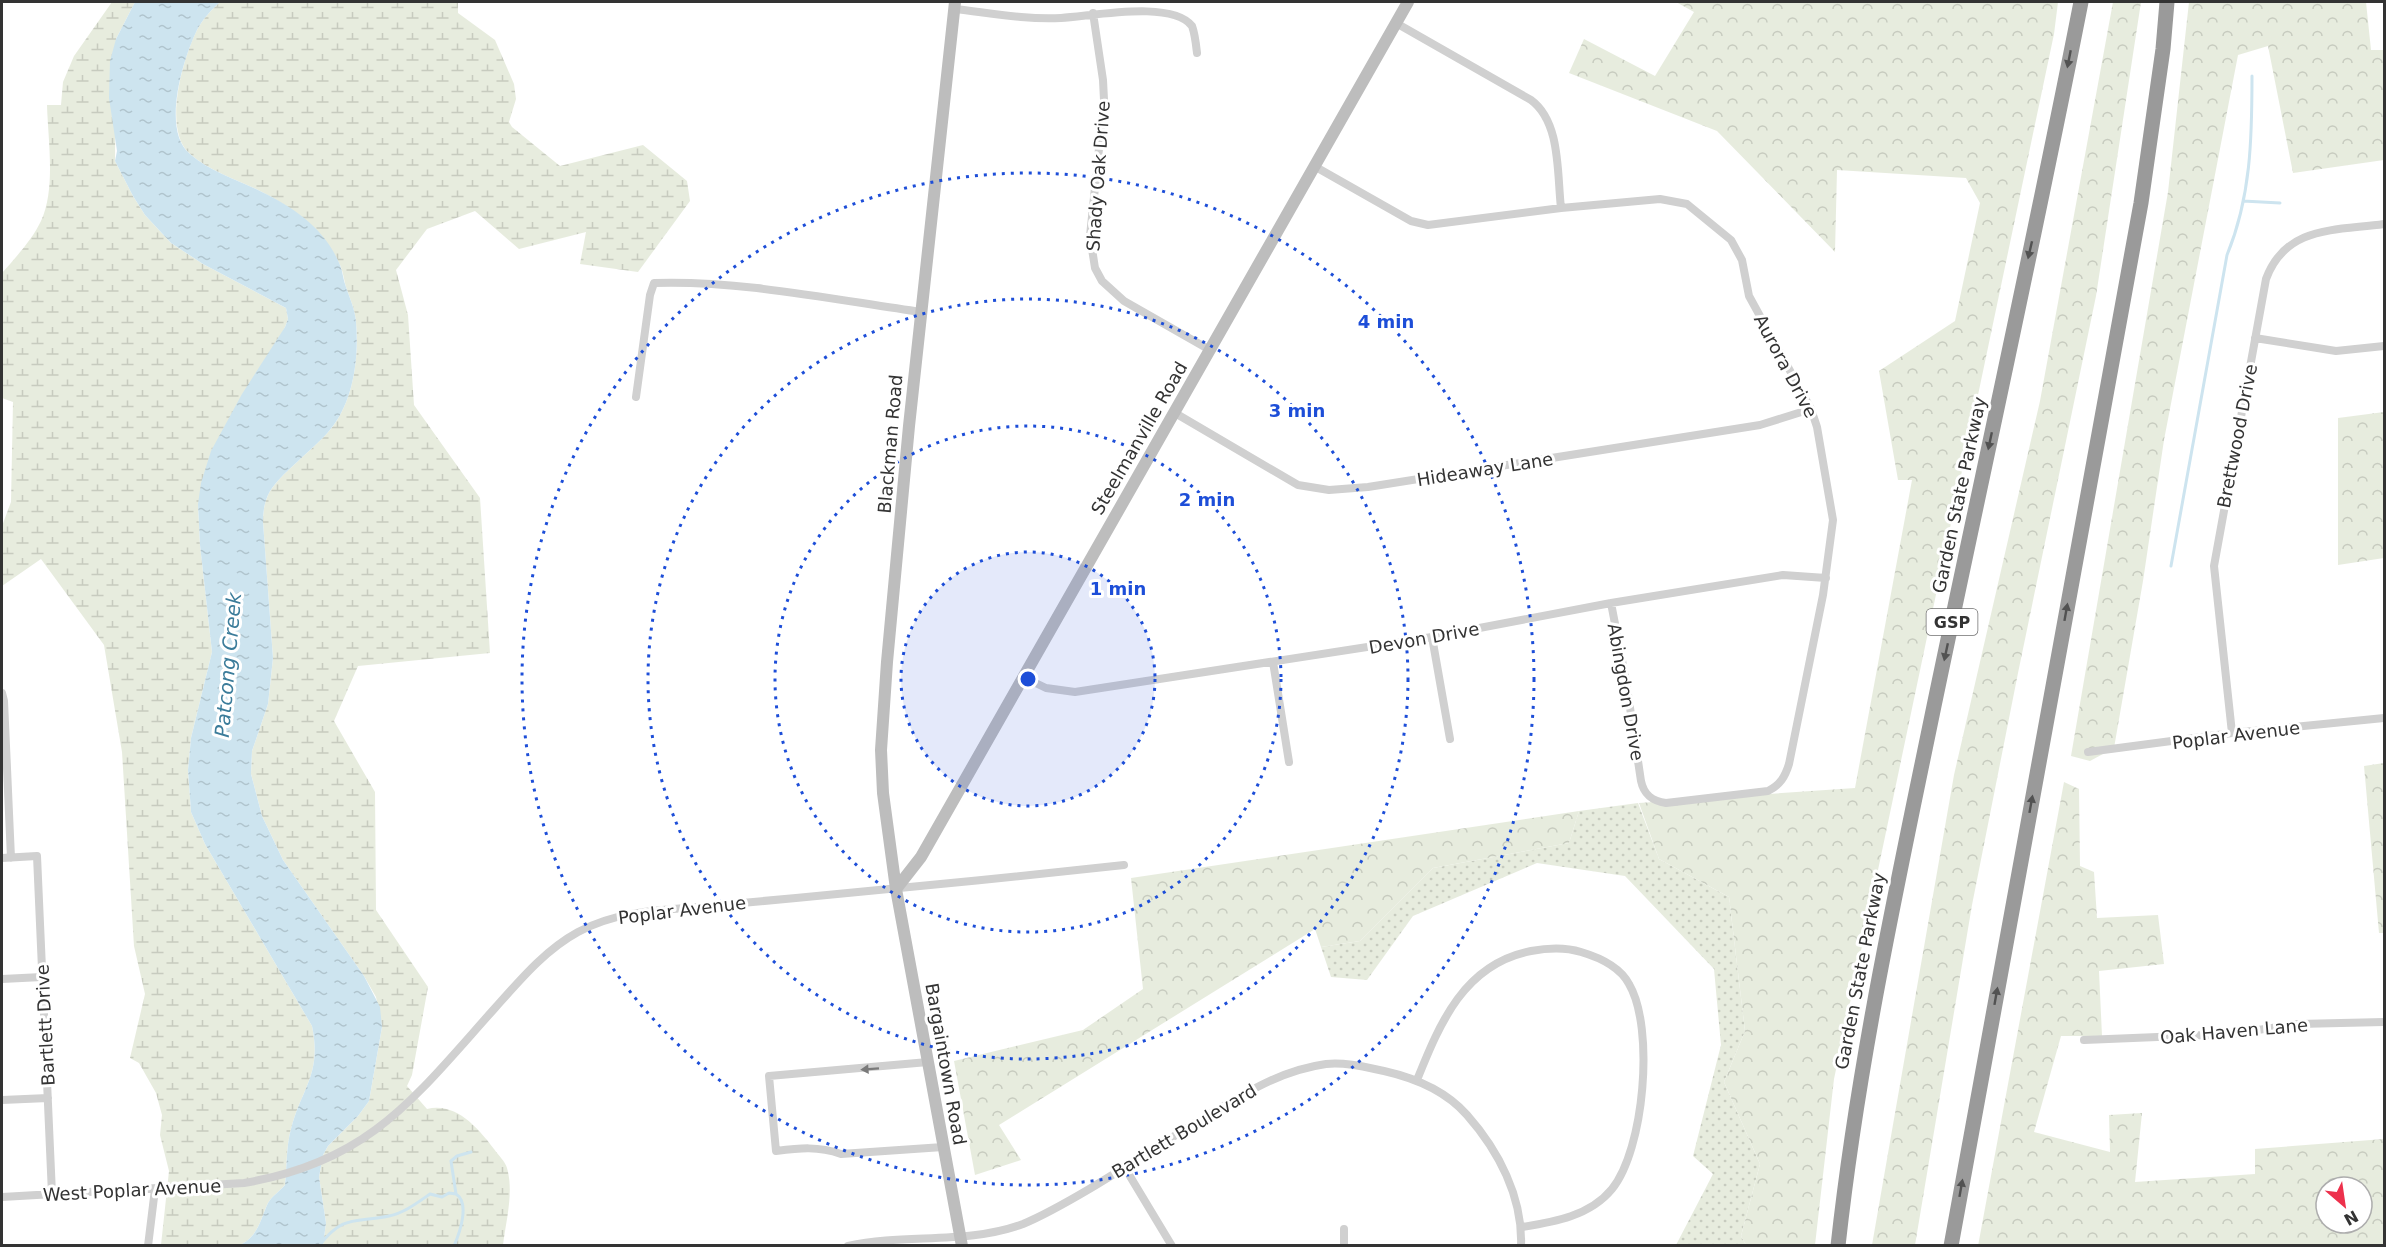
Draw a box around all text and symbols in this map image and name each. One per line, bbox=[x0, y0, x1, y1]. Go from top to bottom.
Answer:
one-way arrow bbox=[2064, 50, 2073, 69]
street label: Shady Oak Drive bbox=[1082, 100, 1114, 252]
one-way arrow bbox=[2025, 241, 2035, 259]
text: 4 min bbox=[1358, 311, 1414, 332]
street label: Aurora Drive bbox=[1750, 311, 1822, 421]
street label: Steelmanville Road bbox=[1087, 358, 1191, 518]
street label: Brettwood Drive bbox=[2213, 362, 2261, 510]
street label: Blackman Road bbox=[873, 374, 907, 514]
street label: Garden State Parkway bbox=[1928, 394, 1990, 595]
text: 3 min bbox=[1269, 400, 1325, 421]
one-way arrow bbox=[1985, 431, 1994, 450]
street label: Hideaway Lane bbox=[1415, 448, 1555, 490]
text: 2 min bbox=[1179, 489, 1235, 510]
text: 1 min bbox=[1090, 578, 1146, 599]
water label: Patcong Creek bbox=[210, 590, 246, 739]
one-way arrow bbox=[2062, 603, 2071, 622]
road number: GSP bbox=[1926, 609, 1978, 635]
street label: Devon Drive bbox=[1367, 618, 1481, 658]
street label: Abingdon Drive bbox=[1604, 622, 1648, 762]
one-way arrow bbox=[1940, 643, 1950, 661]
centre of rings bbox=[1018, 669, 1038, 689]
street label: Poplar Avenue bbox=[2171, 717, 2301, 753]
one-way arrow bbox=[2027, 794, 2036, 813]
street label: Garden State Parkway bbox=[1831, 870, 1889, 1071]
street label: Poplar Avenue bbox=[617, 892, 747, 928]
street label: Bartlett Drive bbox=[31, 964, 59, 1086]
street label: Bargaintown Road bbox=[921, 981, 971, 1147]
one-way arrow bbox=[1992, 986, 2001, 1005]
street label: Oak Haven Lane bbox=[2159, 1014, 2309, 1048]
one-way arrow bbox=[861, 1064, 880, 1073]
street label: Bartlett Boulevard bbox=[1108, 1080, 1260, 1182]
street label: West Poplar Avenue bbox=[42, 1175, 222, 1205]
north arrow bbox=[2314, 1175, 2374, 1235]
one-way arrow bbox=[1957, 1178, 1966, 1197]
text: N bbox=[2341, 1206, 2361, 1229]

